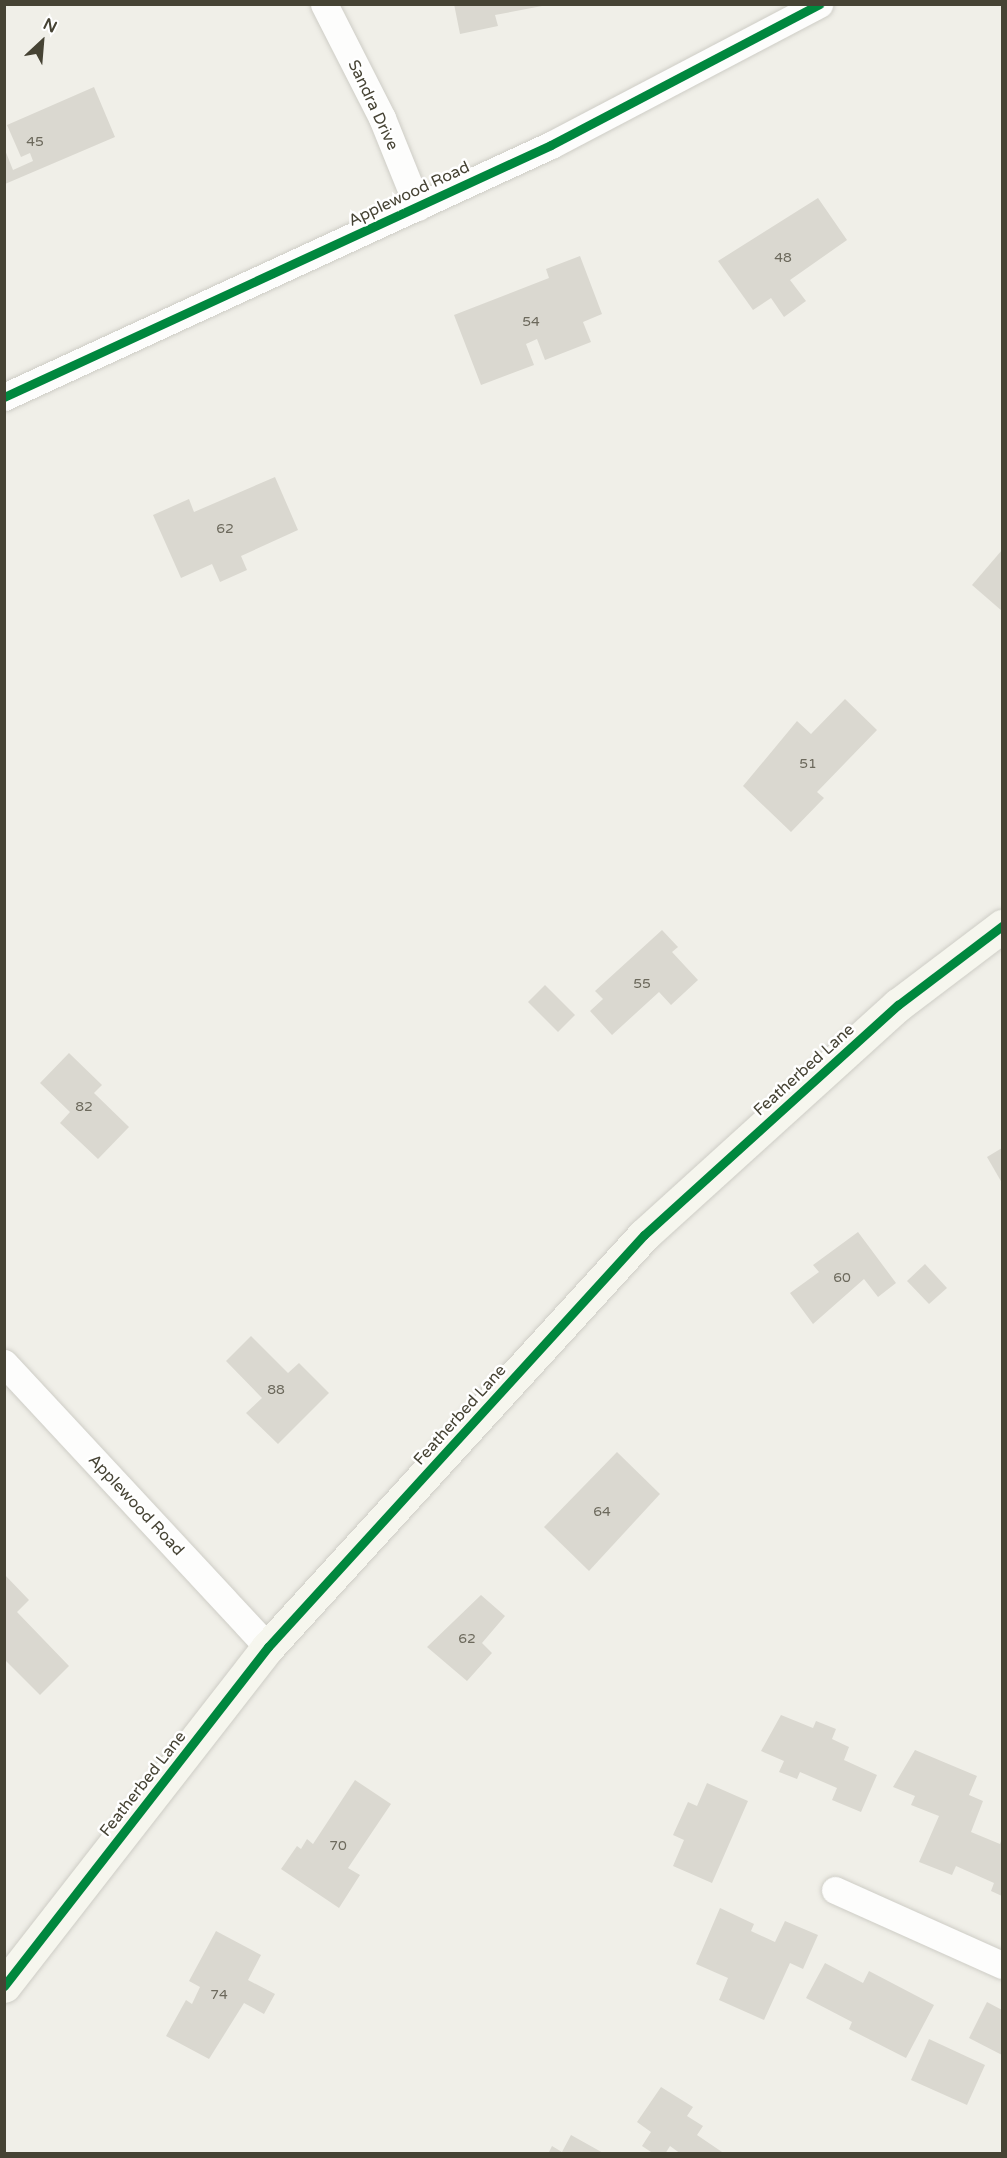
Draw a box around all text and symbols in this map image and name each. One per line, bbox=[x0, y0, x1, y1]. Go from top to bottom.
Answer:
north arrow bbox=[12, 12, 72, 72]
text: N bbox=[40, 14, 60, 38]
street label: Sandra Drive bbox=[344, 57, 402, 153]
house number: 45 bbox=[26, 134, 44, 150]
street label: Applewood Road bbox=[345, 158, 473, 230]
house number: 48 bbox=[774, 250, 792, 266]
house number: 54 bbox=[522, 314, 540, 330]
house number: 62 bbox=[216, 521, 234, 537]
house number: 51 bbox=[799, 756, 817, 772]
house number: 55 bbox=[633, 976, 651, 992]
street label: Featherbed Lane bbox=[750, 1020, 858, 1120]
house number: 82 bbox=[75, 1099, 93, 1115]
house number: 60 bbox=[833, 1270, 851, 1286]
street label: Featherbed Lane bbox=[410, 1361, 510, 1469]
house number: 88 bbox=[267, 1382, 285, 1398]
street label: Applewood Road bbox=[84, 1450, 188, 1560]
house number: 64 bbox=[593, 1504, 611, 1520]
house number: 62 bbox=[458, 1631, 476, 1647]
street label: Featherbed Lane bbox=[96, 1727, 190, 1841]
house number: 70 bbox=[329, 1838, 347, 1854]
house number: 74 bbox=[210, 1987, 228, 2003]

